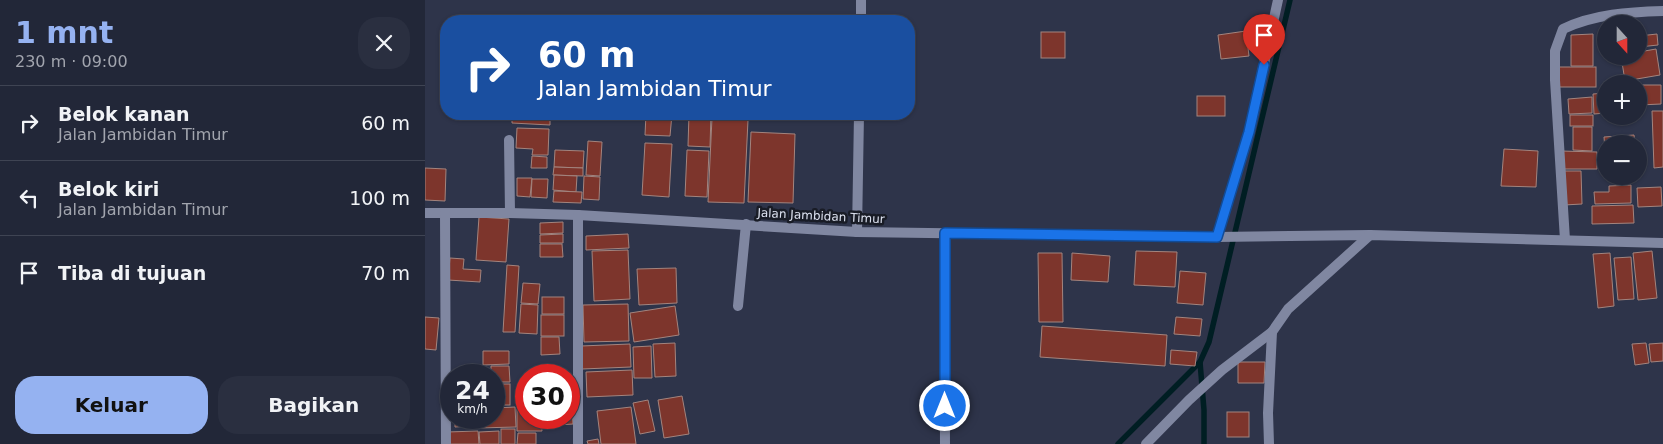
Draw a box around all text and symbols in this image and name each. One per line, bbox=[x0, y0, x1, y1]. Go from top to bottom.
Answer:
pin bbox=[1243, 14, 1285, 65]
text: 1 mnt bbox=[15, 15, 113, 50]
north arrow bbox=[1597, 15, 1647, 65]
map controls bbox=[1597, 15, 1647, 185]
button: close bbox=[358, 17, 410, 69]
icon: arrive bbox=[1250, 21, 1278, 49]
icon: right bbox=[455, 35, 520, 100]
text: 60 m bbox=[538, 35, 635, 75]
text: 230 m · 09:00 bbox=[15, 52, 128, 71]
button: + bbox=[1597, 75, 1647, 125]
text: Jalan Jambidan Timur bbox=[538, 76, 772, 101]
text: Belok kanan bbox=[58, 103, 190, 125]
icon: right bbox=[15, 109, 43, 137]
text: 60 m bbox=[361, 112, 410, 134]
text: Jalan Jambidan Timur bbox=[58, 125, 228, 144]
button: − bbox=[1597, 135, 1647, 185]
text: Belok kiri bbox=[58, 178, 159, 200]
icon: left bbox=[15, 184, 43, 212]
text: 100 m bbox=[349, 187, 410, 209]
text: Jalan Jambidan Timur bbox=[58, 200, 228, 219]
street label: Jalan Jambidan Timur bbox=[756, 206, 885, 226]
icon: arrive bbox=[15, 259, 43, 287]
text: Tiba di tujuan bbox=[58, 262, 206, 284]
text: 70 m bbox=[361, 262, 410, 284]
speed limit sign: 30 bbox=[515, 364, 580, 429]
button: Keluar bbox=[15, 376, 208, 434]
button: Bagikan bbox=[218, 376, 410, 434]
text: 24 bbox=[455, 376, 490, 405]
position arrow bbox=[918, 379, 970, 431]
text: km/h bbox=[457, 402, 488, 416]

